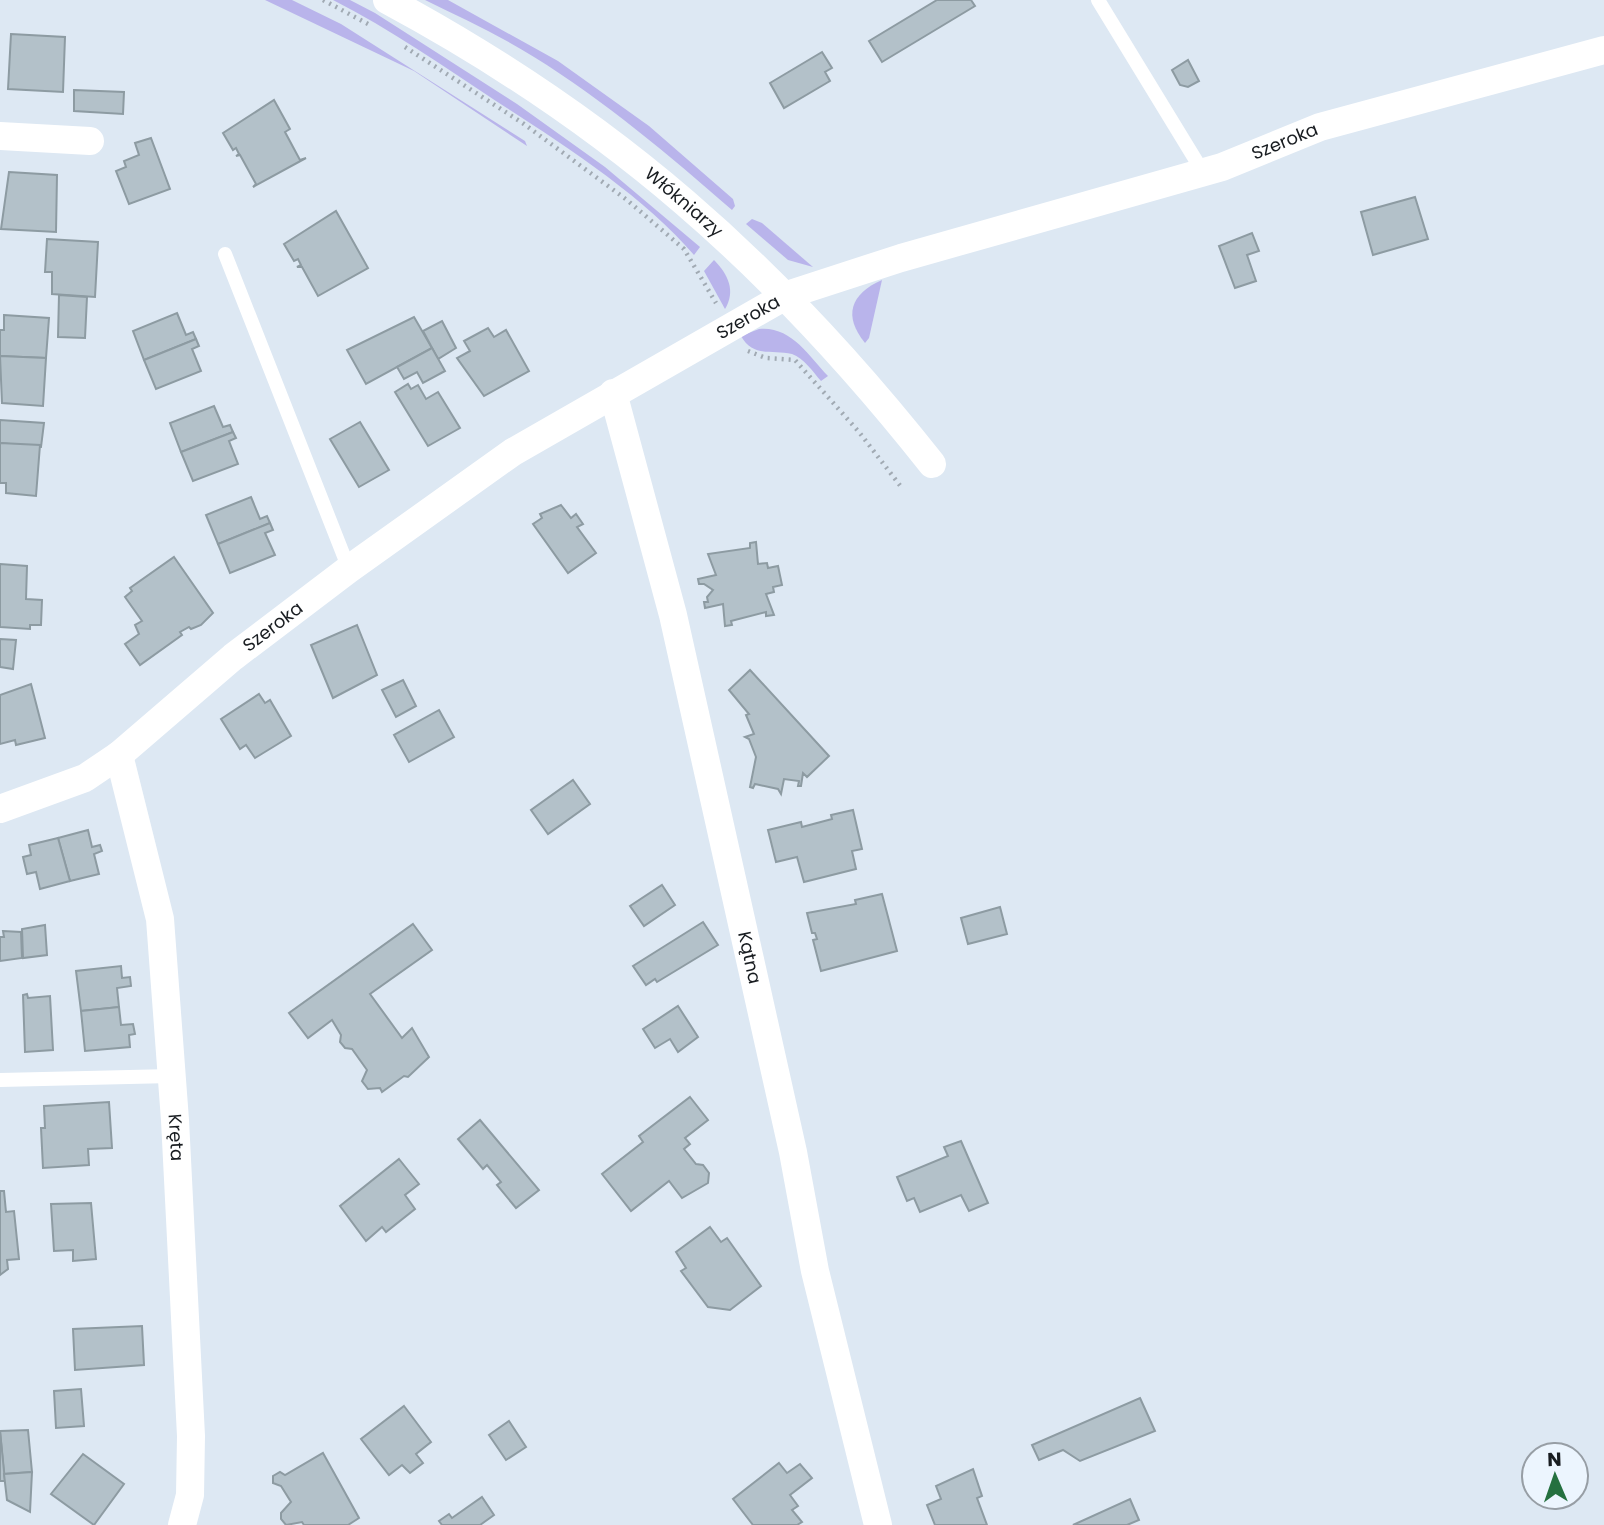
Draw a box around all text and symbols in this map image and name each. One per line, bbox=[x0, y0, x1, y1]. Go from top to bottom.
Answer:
street label: Szeroka bbox=[1248, 116, 1322, 166]
street label: Włókniarzy bbox=[640, 161, 729, 243]
street label: Szeroka bbox=[712, 289, 784, 345]
street label: Szeroka bbox=[237, 595, 308, 657]
street label: Kątna bbox=[732, 929, 768, 986]
street label: Kręta bbox=[163, 1113, 190, 1162]
north arrow bbox=[1520, 1441, 1590, 1511]
text: N bbox=[1547, 1446, 1562, 1473]

